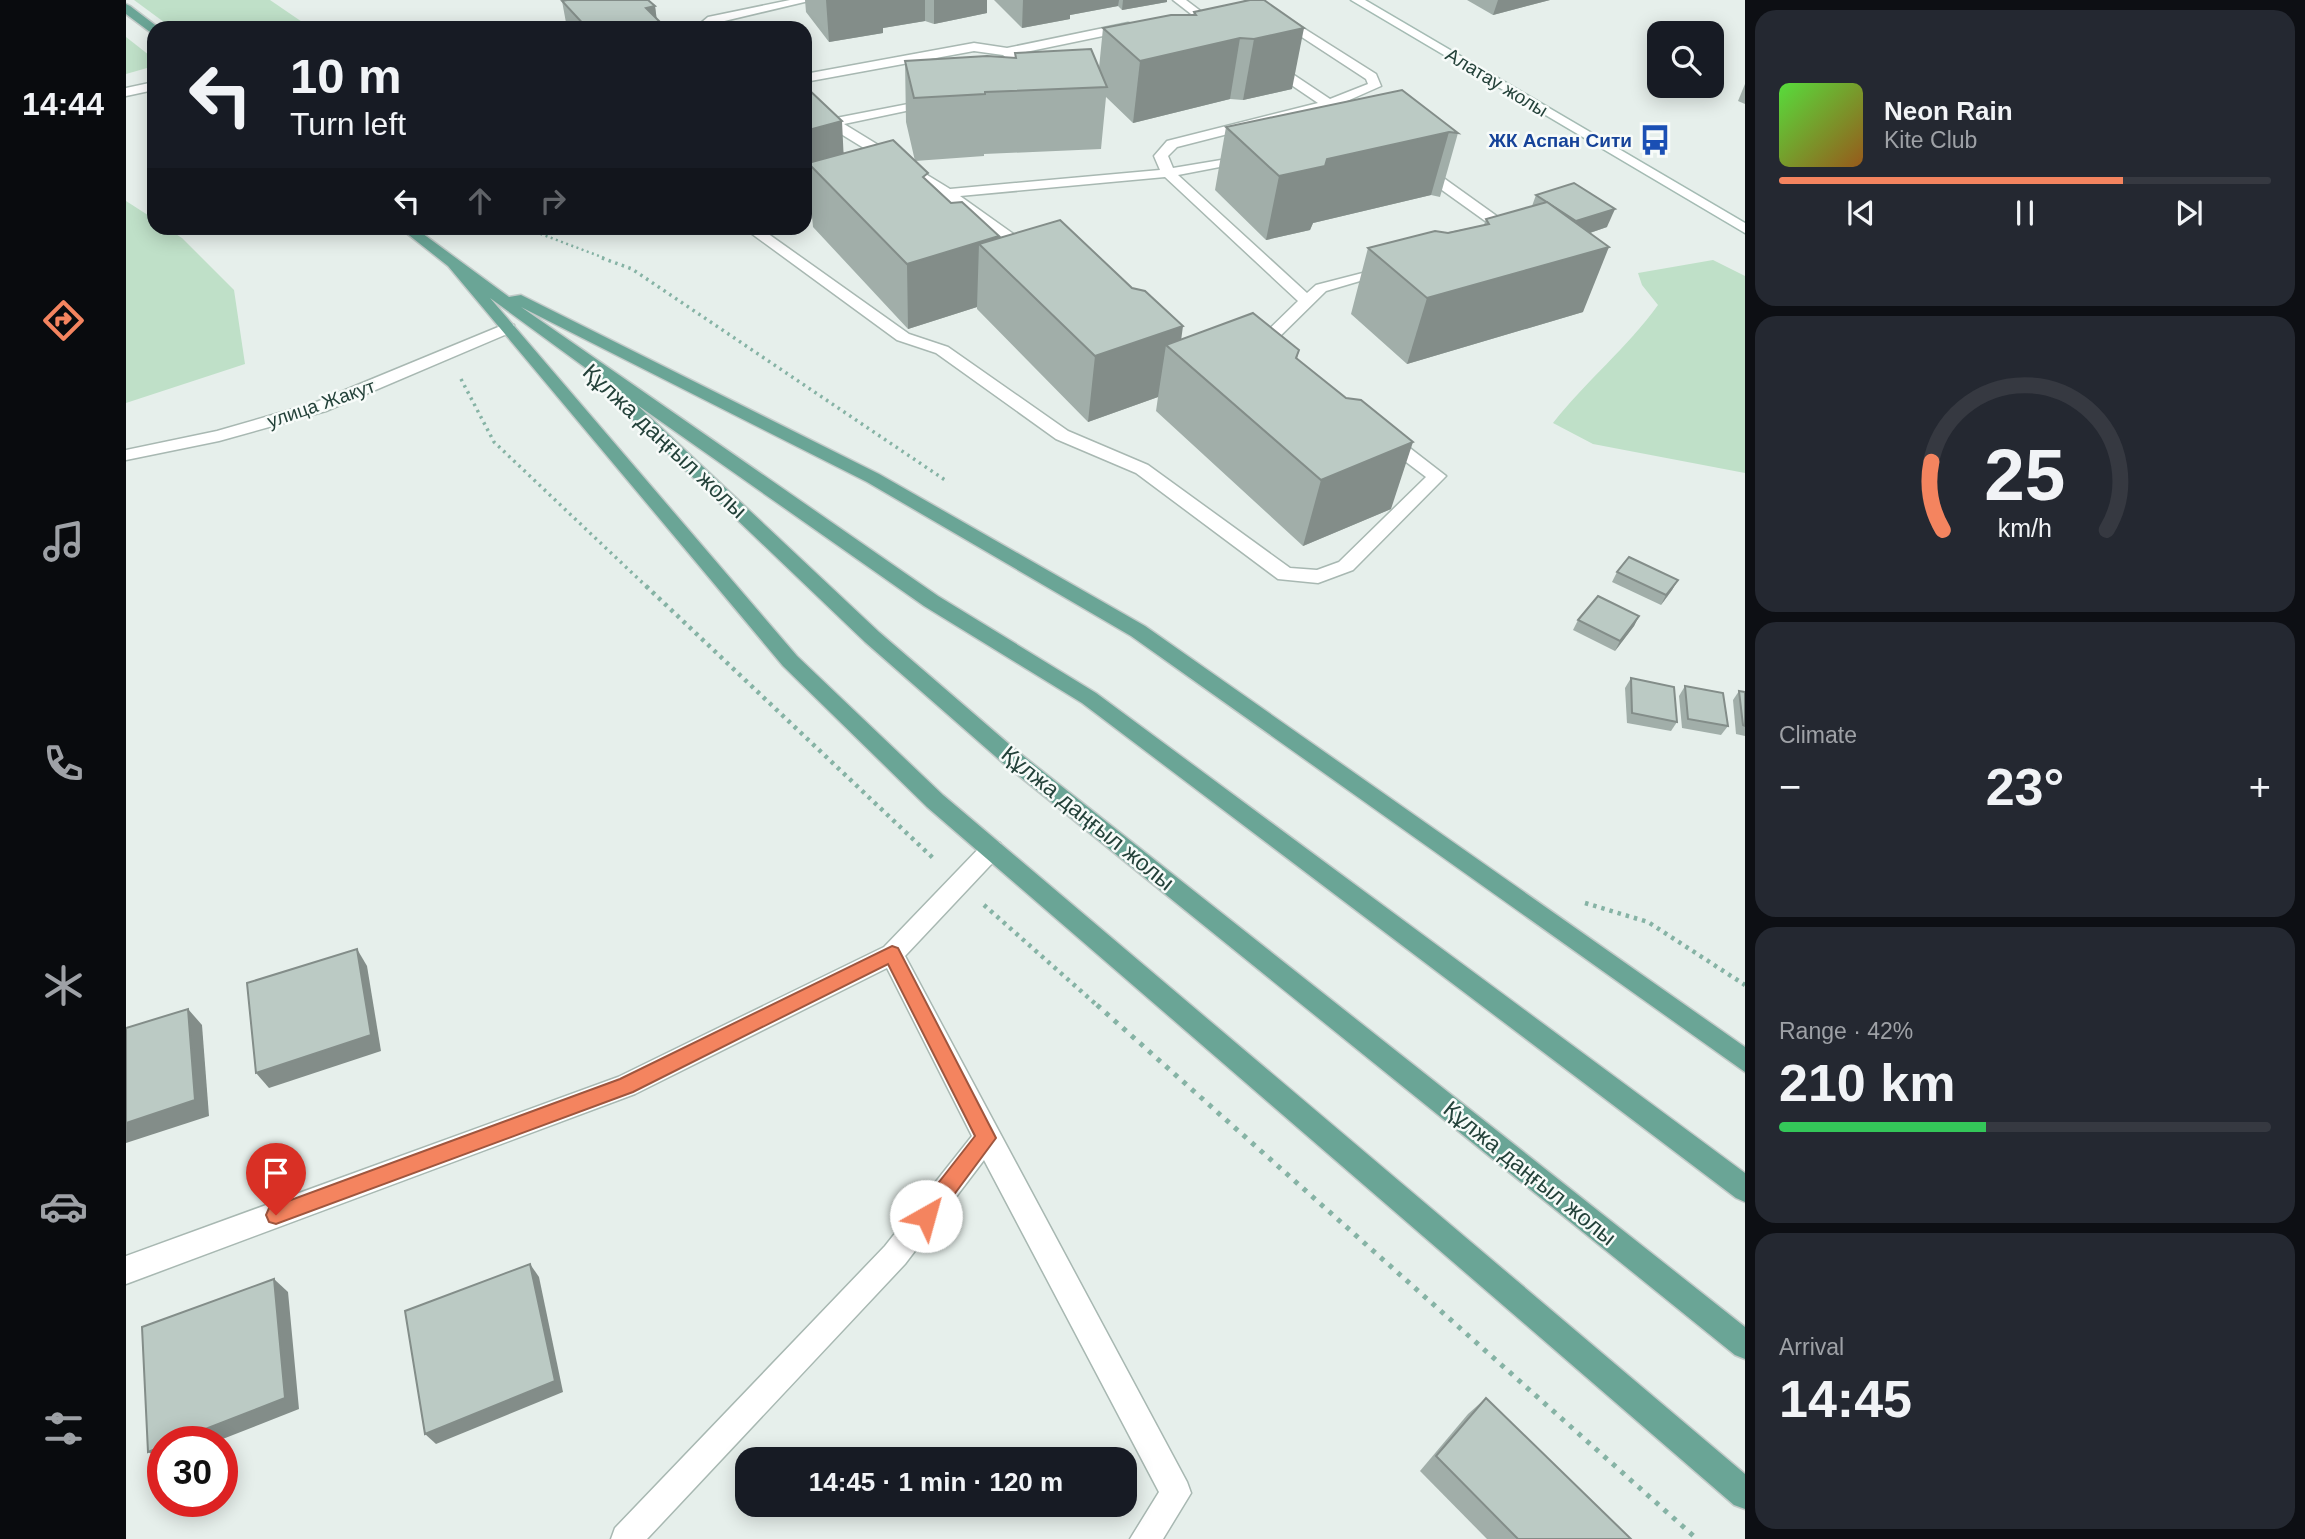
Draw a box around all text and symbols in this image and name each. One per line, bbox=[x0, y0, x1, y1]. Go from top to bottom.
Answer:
map controls bbox=[1647, 21, 1724, 98]
button: search bbox=[1647, 21, 1724, 98]
street label: Алатау жолы bbox=[1442, 44, 1551, 121]
icon: left bbox=[175, 49, 266, 140]
text: 10 m bbox=[290, 49, 402, 103]
text: 14:44 bbox=[22, 86, 104, 122]
text: Neon Rain bbox=[1884, 96, 2013, 126]
text: Turn left bbox=[290, 106, 406, 142]
bus stop icon: ЖК Аспан Сити bbox=[1638, 123, 1672, 157]
text: Kite Club bbox=[1884, 127, 1977, 153]
place label: ЖК Аспан Сити bbox=[1488, 130, 1632, 151]
icon: left bbox=[388, 182, 426, 220]
icon: ahead bbox=[461, 182, 499, 220]
icon: right bbox=[534, 182, 572, 220]
icon: previous bbox=[1842, 194, 1880, 232]
icon: pause bbox=[2006, 194, 2044, 232]
icon: next bbox=[2170, 194, 2208, 232]
icon: directions bbox=[39, 296, 88, 345]
street label: Құлжа даңғыл жолы bbox=[578, 358, 752, 524]
street label: улица Жакут bbox=[265, 375, 378, 432]
text: 25 bbox=[1985, 434, 2065, 515]
text: km/h bbox=[1998, 513, 2052, 541]
icon: music bbox=[39, 517, 88, 566]
text: Climate bbox=[1779, 722, 1857, 748]
icon: phone bbox=[39, 739, 88, 788]
street label: Құлжа даңғыл жолы bbox=[997, 741, 1179, 895]
text: 23° bbox=[1986, 758, 2064, 816]
text: − bbox=[1779, 766, 1801, 808]
text: + bbox=[2249, 766, 2271, 808]
icon: climate bbox=[39, 961, 88, 1010]
text: Range · 42% bbox=[1779, 1018, 1913, 1044]
text: 210 km bbox=[1779, 1054, 1955, 1112]
street label: Құлжа даңғыл жолы bbox=[1439, 1096, 1621, 1250]
pin bbox=[246, 1143, 306, 1215]
icon: arrive bbox=[257, 1154, 295, 1192]
position arrow bbox=[889, 1179, 963, 1253]
icon: car bbox=[39, 1182, 88, 1231]
text: Arrival bbox=[1779, 1334, 1844, 1360]
text: 14:45 bbox=[1779, 1370, 1912, 1428]
icon: filters bbox=[39, 1404, 88, 1453]
speed limit sign: 30 bbox=[147, 1426, 238, 1517]
text: 14:45 · 1 min · 120 m bbox=[809, 1467, 1063, 1497]

